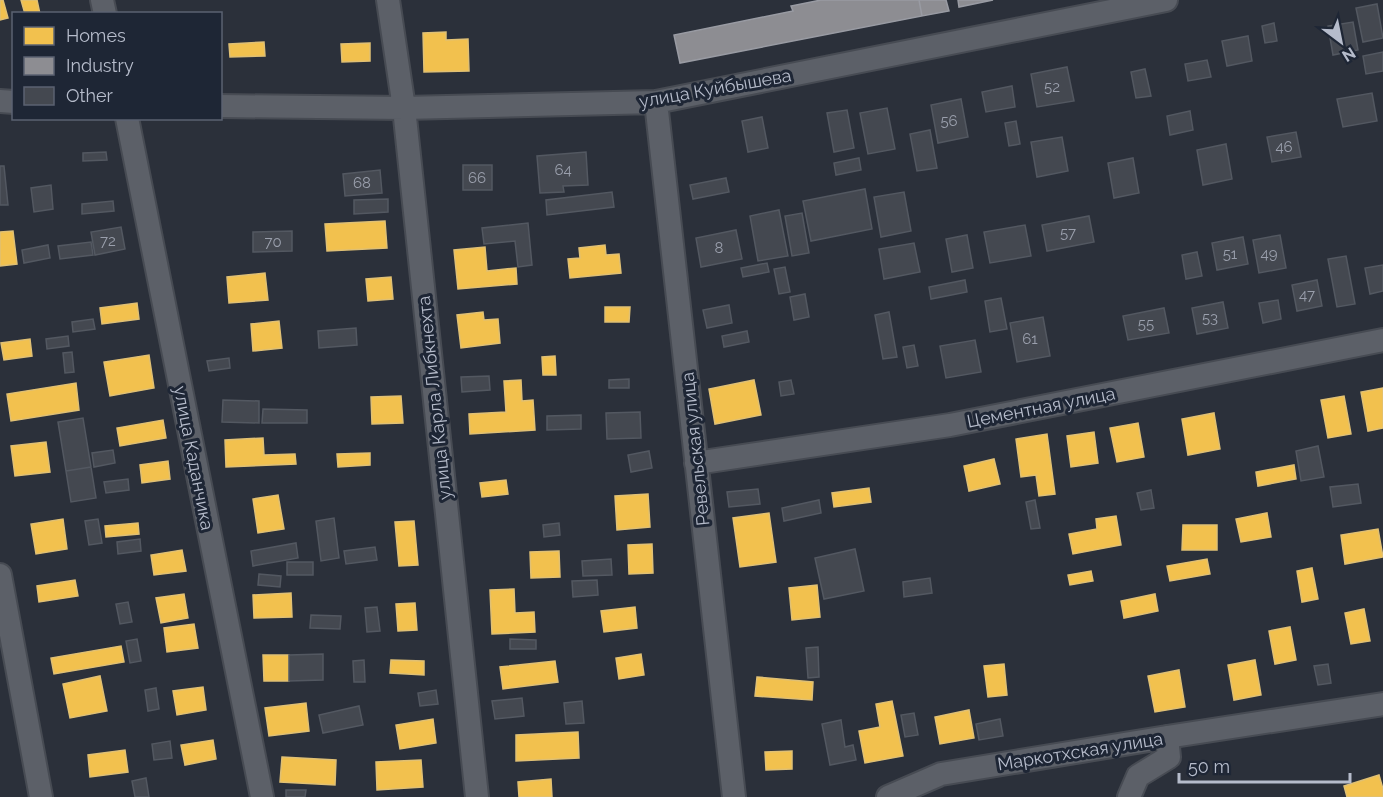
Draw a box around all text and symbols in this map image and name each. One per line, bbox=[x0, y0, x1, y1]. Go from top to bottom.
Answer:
legend bbox=[12, 12, 222, 120]
north arrow bbox=[1311, 12, 1371, 72]
text: Homes bbox=[66, 25, 126, 46]
text: N bbox=[1338, 43, 1359, 66]
text: Industry bbox=[66, 55, 134, 76]
street label: улица Куйбышева bbox=[637, 64, 793, 112]
house number: 52 bbox=[1044, 78, 1060, 96]
text: Other bbox=[66, 85, 114, 106]
house number: 56 bbox=[940, 112, 958, 130]
house number: 46 bbox=[1275, 138, 1293, 156]
house number: 64 bbox=[554, 161, 572, 179]
house number: 66 bbox=[468, 169, 486, 187]
house number: 68 bbox=[353, 174, 371, 192]
house number: 57 bbox=[1060, 224, 1076, 242]
house number: 72 bbox=[100, 232, 116, 250]
house number: 70 bbox=[264, 233, 282, 251]
house number: 8 bbox=[715, 239, 724, 257]
house number: 51 bbox=[1223, 245, 1238, 263]
house number: 49 bbox=[1261, 245, 1278, 263]
house number: 47 bbox=[1299, 286, 1315, 304]
street label: улица Карла Либкнехта bbox=[413, 295, 455, 501]
house number: 53 bbox=[1202, 309, 1218, 327]
house number: 55 bbox=[1138, 315, 1154, 333]
house number: 61 bbox=[1022, 330, 1038, 348]
street label: Ревельская улица bbox=[676, 371, 714, 527]
street label: Цементная улица bbox=[965, 382, 1117, 432]
street label: улица Каданчика bbox=[170, 384, 218, 532]
street label: Маркотхская улица bbox=[996, 728, 1164, 774]
scale bar bbox=[1179, 746, 1350, 784]
text: 50 m bbox=[1188, 756, 1230, 777]

